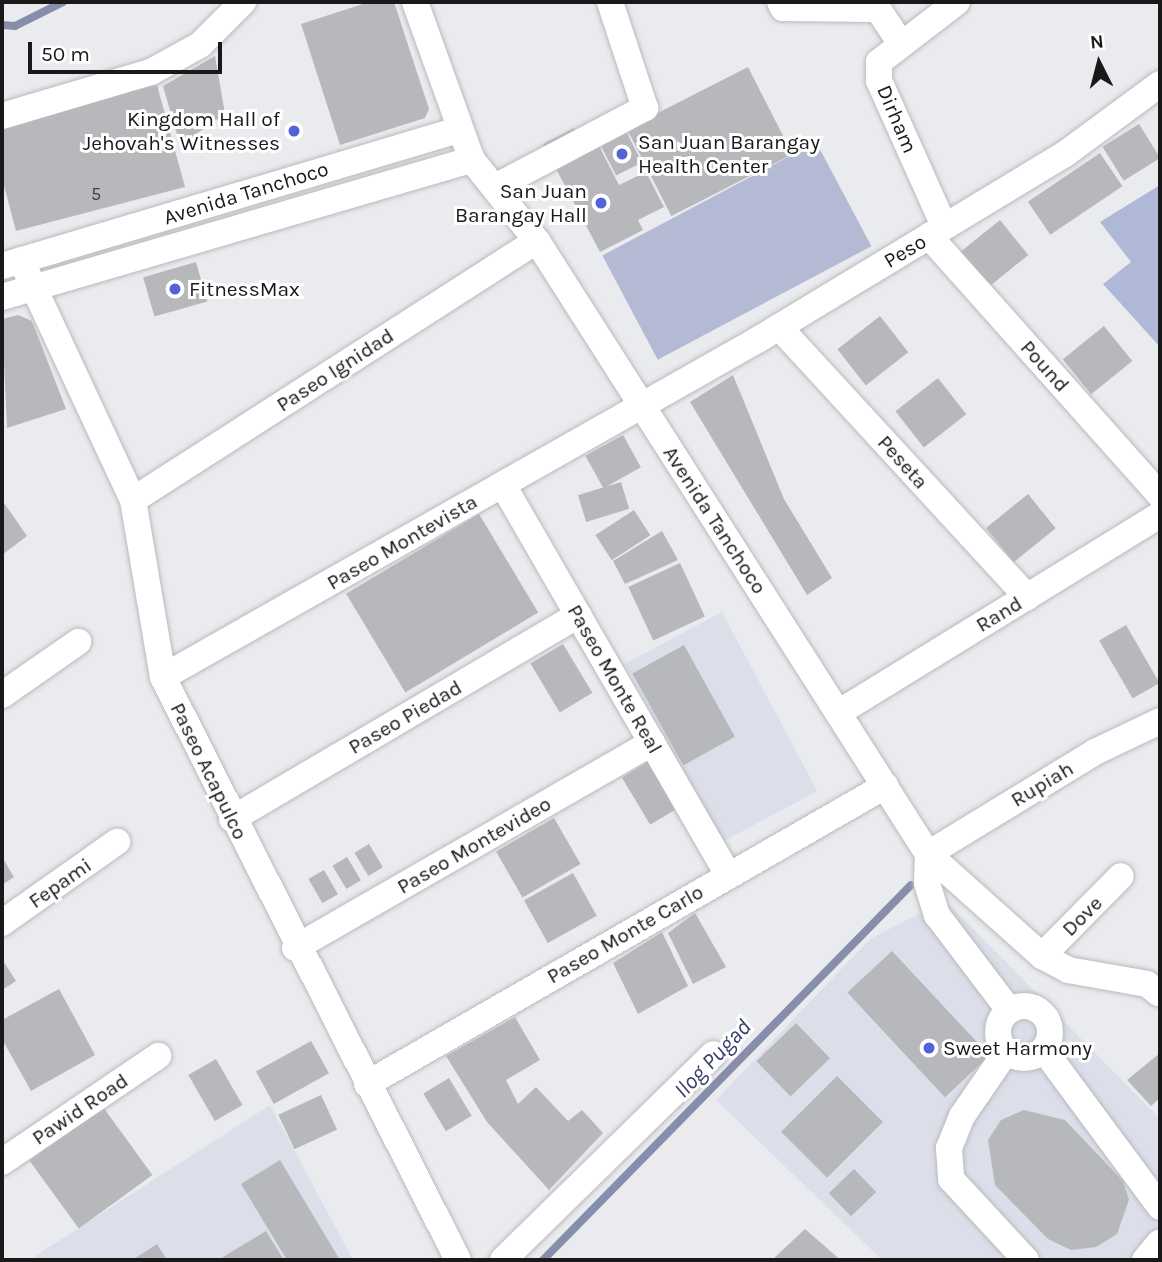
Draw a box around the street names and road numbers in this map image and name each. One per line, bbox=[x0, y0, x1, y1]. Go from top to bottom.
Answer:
street label: Dirham bbox=[871, 81, 923, 157]
street label: Avenida Tanchoco bbox=[161, 156, 331, 230]
street label: Peso bbox=[879, 229, 931, 273]
street label: Paseo Ignidad bbox=[272, 323, 398, 417]
street label: Pound bbox=[1015, 335, 1075, 397]
street label: Peseta bbox=[872, 430, 934, 494]
street label: Avenida Tanchoco bbox=[658, 441, 772, 599]
street label: Paseo Montevista bbox=[322, 489, 482, 595]
street label: Rand bbox=[971, 590, 1027, 638]
street label: Paseo Monte Real bbox=[562, 600, 668, 758]
street label: Paseo Piedad bbox=[344, 674, 466, 760]
street label: Paseo Acapulco bbox=[165, 698, 253, 844]
street label: Rupiah bbox=[1006, 756, 1078, 812]
street label: Paseo Montevideo bbox=[393, 791, 555, 899]
street label: Fepami bbox=[24, 852, 96, 914]
street label: Paseo Monte Carlo bbox=[542, 879, 708, 989]
street label: Dove bbox=[1057, 891, 1107, 941]
street label: Pawid Road bbox=[27, 1068, 133, 1150]

